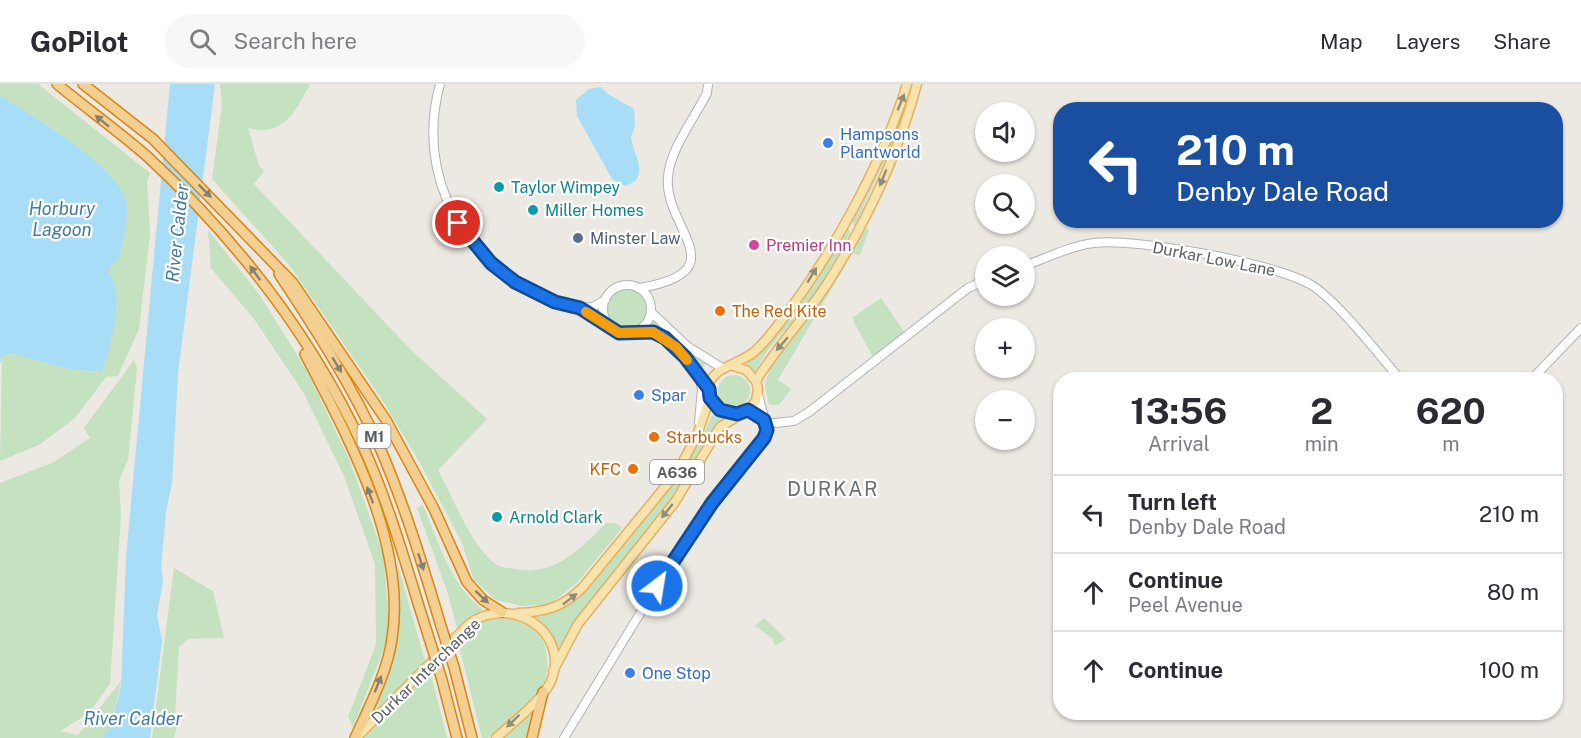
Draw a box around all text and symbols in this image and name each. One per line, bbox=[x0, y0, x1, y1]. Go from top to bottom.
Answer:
search box bbox=[165, 14, 585, 68]
text: GoPilot bbox=[30, 25, 129, 58]
icon: search bbox=[186, 25, 219, 58]
text: Search here bbox=[234, 28, 357, 54]
text: Map bbox=[1320, 29, 1363, 54]
text: Layers bbox=[1396, 29, 1460, 54]
text: Share bbox=[1493, 29, 1551, 54]
one-way arrow bbox=[896, 92, 906, 110]
map controls bbox=[975, 102, 1035, 450]
button: sound bbox=[975, 102, 1035, 162]
one-way arrow bbox=[94, 114, 110, 127]
place label: Hampsons Plantworld bbox=[840, 125, 921, 162]
text: 210 m bbox=[1176, 125, 1295, 174]
icon: left bbox=[1077, 126, 1155, 204]
marker: Hampsons Plantworld bbox=[821, 136, 835, 150]
one-way arrow bbox=[878, 170, 888, 188]
button: search bbox=[975, 174, 1035, 234]
text: Denby Dale Road bbox=[1176, 175, 1389, 207]
place label: Taylor Wimpey bbox=[511, 178, 621, 197]
marker: Taylor Wimpey bbox=[492, 180, 506, 194]
water label: River Calder bbox=[161, 183, 193, 283]
one-way arrow bbox=[197, 183, 211, 197]
pin bbox=[432, 197, 483, 248]
water label: Horbury Lagoon bbox=[29, 198, 96, 240]
place label: Miller Homes bbox=[545, 201, 644, 220]
marker: Miller Homes bbox=[526, 203, 540, 217]
icon: arrive bbox=[441, 206, 474, 239]
place label: Minster Law bbox=[590, 229, 681, 248]
marker: Minster Law bbox=[571, 231, 585, 245]
place label: Premier Inn bbox=[766, 236, 851, 255]
marker: Premier Inn bbox=[747, 238, 761, 252]
street label: Durkar Low Lane bbox=[1151, 238, 1277, 280]
button: layers bbox=[975, 246, 1035, 306]
one-way arrow bbox=[249, 266, 261, 282]
one-way arrow bbox=[807, 267, 818, 283]
place label: The Red Kite bbox=[732, 302, 827, 321]
marker: The Red Kite bbox=[713, 304, 727, 318]
button: + bbox=[975, 318, 1035, 378]
one-way arrow bbox=[776, 336, 789, 351]
one-way arrow bbox=[331, 357, 342, 373]
place label: Spar bbox=[651, 386, 686, 405]
marker: Spar bbox=[632, 388, 646, 402]
button: − bbox=[975, 390, 1035, 450]
text: 13:56 bbox=[1130, 390, 1227, 432]
text: 2 bbox=[1310, 390, 1333, 432]
text: 620 bbox=[1416, 390, 1486, 432]
road number: M1 bbox=[358, 424, 391, 448]
place label: Starbucks bbox=[666, 428, 742, 447]
marker: Starbucks bbox=[647, 430, 661, 444]
text: Arrival bbox=[1148, 432, 1210, 456]
text: min bbox=[1305, 432, 1339, 456]
text: m bbox=[1442, 432, 1459, 456]
place label: KFC bbox=[590, 460, 621, 479]
road number: A636 bbox=[650, 460, 704, 484]
marker: KFC bbox=[626, 462, 640, 476]
district label: DURKAR bbox=[787, 477, 879, 501]
one-way arrow bbox=[364, 486, 374, 504]
text: Turn left bbox=[1128, 489, 1217, 515]
icon: left bbox=[1077, 498, 1110, 531]
text: 210 m bbox=[1479, 501, 1539, 527]
one-way arrow bbox=[661, 504, 673, 519]
place label: Arnold Clark bbox=[509, 508, 603, 527]
marker: Arnold Clark bbox=[490, 510, 504, 524]
text: Denby Dale Road bbox=[1128, 515, 1286, 539]
one-way arrow bbox=[417, 554, 427, 572]
position arrow bbox=[625, 554, 689, 618]
text: Continue bbox=[1128, 567, 1223, 593]
icon: ahead bbox=[1077, 576, 1110, 609]
text: 80 m bbox=[1487, 579, 1539, 605]
one-way arrow bbox=[474, 590, 489, 604]
one-way arrow bbox=[562, 593, 578, 605]
text: Peel Avenue bbox=[1128, 593, 1243, 617]
street label: Durkar Interchange bbox=[368, 614, 484, 728]
icon: ahead bbox=[1077, 654, 1110, 687]
text: Continue bbox=[1128, 657, 1223, 683]
text: 100 m bbox=[1479, 657, 1539, 683]
place label: One Stop bbox=[642, 664, 711, 683]
marker: One Stop bbox=[623, 666, 637, 680]
one-way arrow bbox=[374, 675, 383, 693]
water label: River Calder bbox=[84, 708, 183, 729]
one-way arrow bbox=[507, 714, 521, 728]

